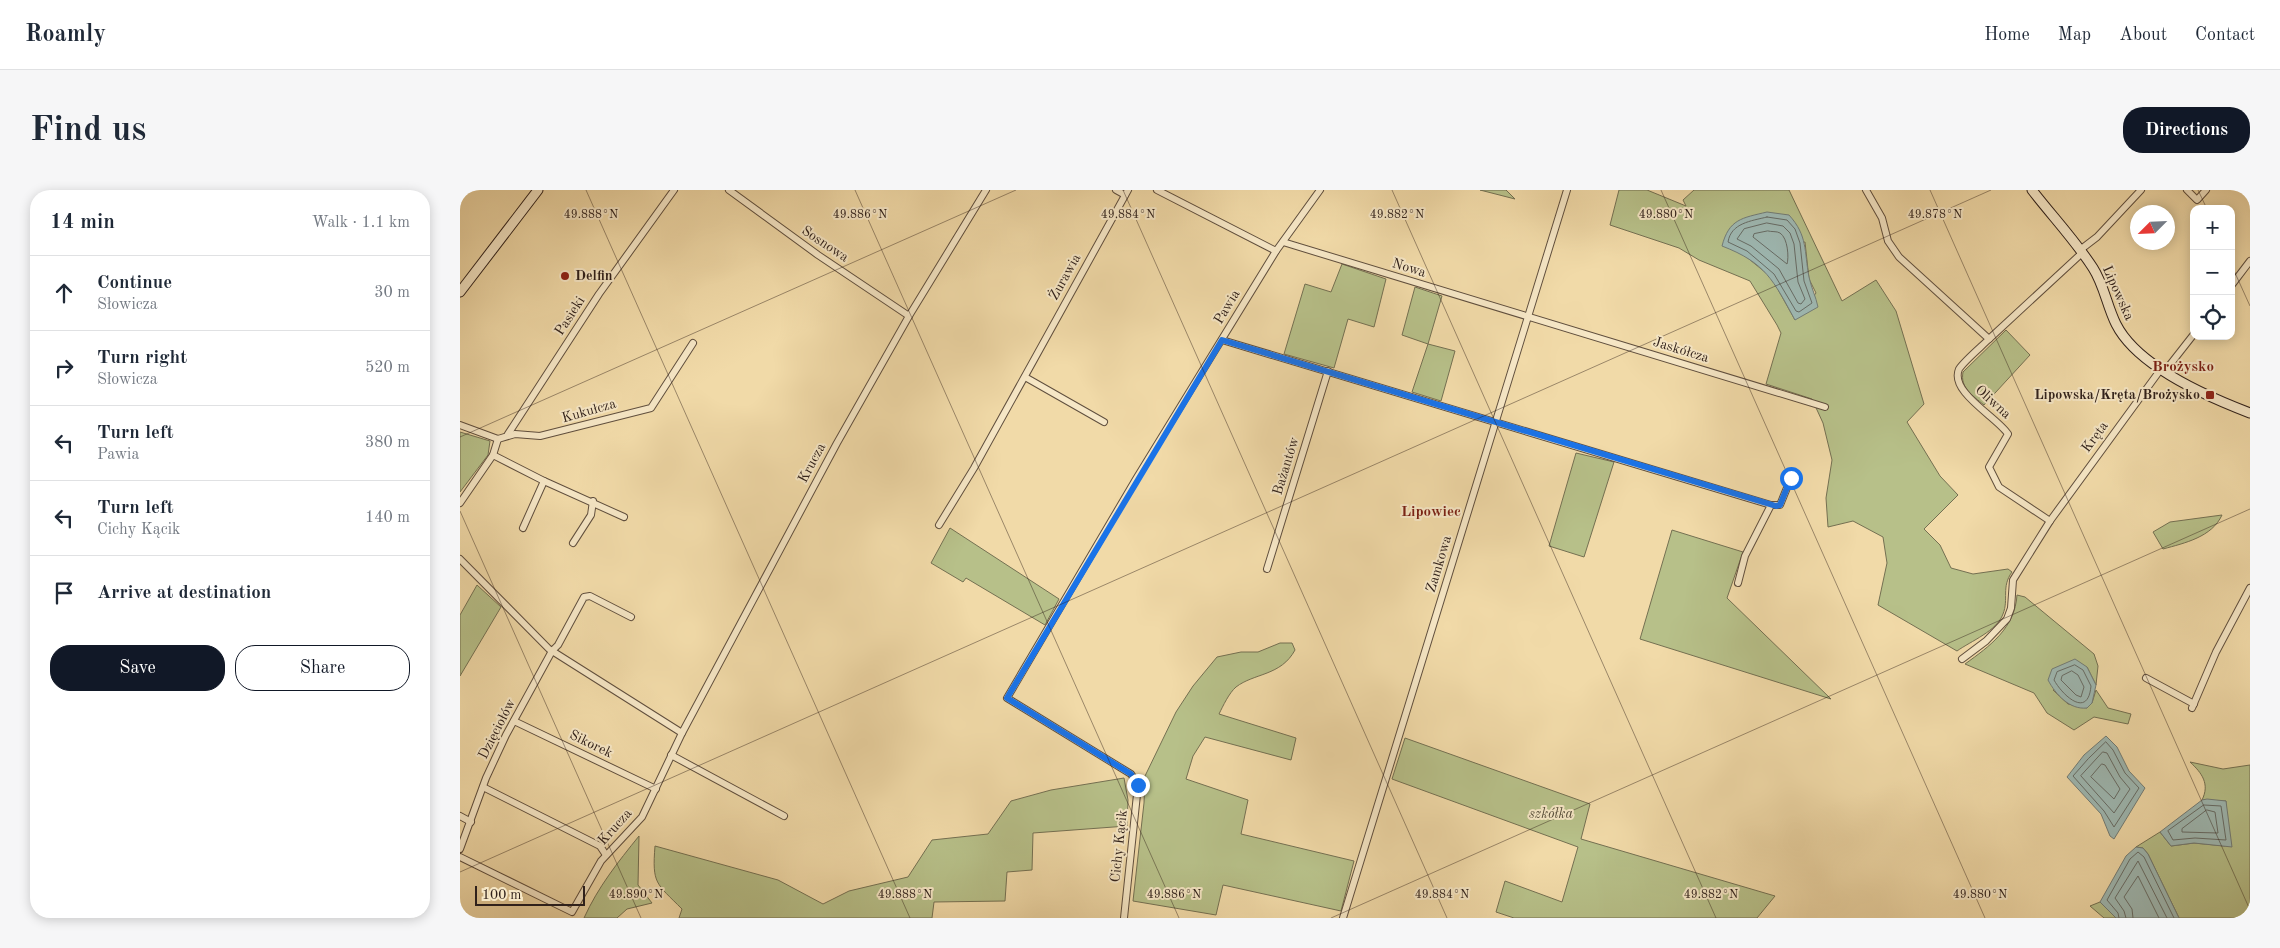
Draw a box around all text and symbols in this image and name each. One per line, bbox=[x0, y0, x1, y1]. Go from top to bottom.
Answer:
text: Roamly bbox=[25, 23, 106, 47]
text: Home bbox=[1984, 26, 2030, 44]
text: Map bbox=[2058, 26, 2091, 44]
text: About bbox=[2119, 26, 2167, 44]
text: Contact bbox=[2195, 26, 2255, 44]
button: Directions bbox=[2123, 107, 2250, 153]
text: Find us bbox=[30, 113, 146, 148]
north arrow bbox=[2130, 205, 2175, 250]
map controls bbox=[2190, 205, 2235, 340]
button: + bbox=[2190, 205, 2235, 250]
text: 49.888°N bbox=[564, 209, 618, 221]
text: 49.886°N bbox=[833, 209, 887, 221]
text: 49.884°N bbox=[1101, 209, 1155, 221]
text: 49.882°N bbox=[1370, 209, 1424, 221]
text: 49.880°N bbox=[1639, 209, 1693, 221]
text: 49.878°N bbox=[1908, 209, 1962, 221]
text: 14 min bbox=[50, 212, 115, 233]
text: Walk · 1.1 km bbox=[312, 215, 410, 231]
street label: Sosnowa bbox=[799, 223, 851, 265]
street label: Żurawia bbox=[1044, 250, 1083, 302]
button: − bbox=[2190, 250, 2235, 295]
street label: Nowa bbox=[1390, 256, 1428, 280]
street label: Lipowska bbox=[2100, 264, 2136, 323]
place label: Delfin bbox=[575, 269, 613, 283]
marker: Delfin bbox=[559, 270, 571, 282]
text: Continue bbox=[97, 274, 172, 293]
icon: ahead bbox=[50, 279, 78, 307]
text: 30 m bbox=[374, 285, 410, 301]
street label: Pawia bbox=[1211, 287, 1243, 326]
street label: Pasieki bbox=[552, 294, 588, 338]
button: locate bbox=[2190, 295, 2235, 340]
text: Słowicza bbox=[97, 297, 158, 313]
street label: Jaskółcza bbox=[1651, 335, 1711, 365]
text: Turn right bbox=[97, 349, 187, 368]
icon: right bbox=[50, 354, 78, 382]
text: 520 m bbox=[365, 360, 410, 376]
district label: Brożysko bbox=[2152, 360, 2214, 375]
text: Słowicza bbox=[97, 372, 158, 388]
street label: Oliwna bbox=[1972, 383, 2014, 422]
place label: Lipowska/Kręta/Brożysko bbox=[2034, 388, 2200, 403]
marker: Lipowska/Kręta/Brożysko bbox=[2204, 389, 2216, 401]
street label: Kukułcza bbox=[560, 397, 618, 425]
street label: Kręta bbox=[2079, 419, 2111, 455]
text: Turn left bbox=[97, 424, 174, 443]
icon: left bbox=[50, 429, 78, 457]
text: 380 m bbox=[365, 435, 410, 451]
street label: Bażantów bbox=[1271, 435, 1301, 497]
street label: Krucza bbox=[796, 441, 828, 485]
text: Pawia bbox=[97, 447, 139, 463]
route start bbox=[1780, 467, 1803, 490]
text: Turn left bbox=[97, 499, 174, 518]
icon: left bbox=[50, 504, 78, 532]
district label: Lipowiec bbox=[1401, 505, 1461, 520]
text: 140 m bbox=[365, 510, 410, 526]
text: Cichy Kącik bbox=[97, 522, 180, 538]
street label: Zamkowa bbox=[1424, 534, 1454, 594]
icon: arrive bbox=[50, 579, 78, 607]
text: Arrive at destination bbox=[97, 584, 271, 603]
button: Save bbox=[50, 645, 225, 691]
button: Share bbox=[235, 645, 410, 691]
street label: Dzięciołów bbox=[476, 696, 518, 761]
street label: Sikorek bbox=[567, 728, 615, 760]
route end bbox=[1127, 774, 1150, 797]
street label: Krucza bbox=[595, 806, 635, 848]
park label: szkółka bbox=[1529, 807, 1573, 821]
street label: Cichy Kącik bbox=[1108, 809, 1130, 883]
scale bar bbox=[475, 883, 585, 906]
text: 100 m bbox=[482, 888, 521, 902]
text: 49.890°N bbox=[609, 889, 663, 901]
text: 49.888°N bbox=[878, 889, 932, 901]
text: 49.886°N bbox=[1147, 889, 1201, 901]
text: 49.884°N bbox=[1415, 889, 1469, 901]
text: 49.882°N bbox=[1684, 889, 1738, 901]
text: 49.880°N bbox=[1953, 889, 2007, 901]

